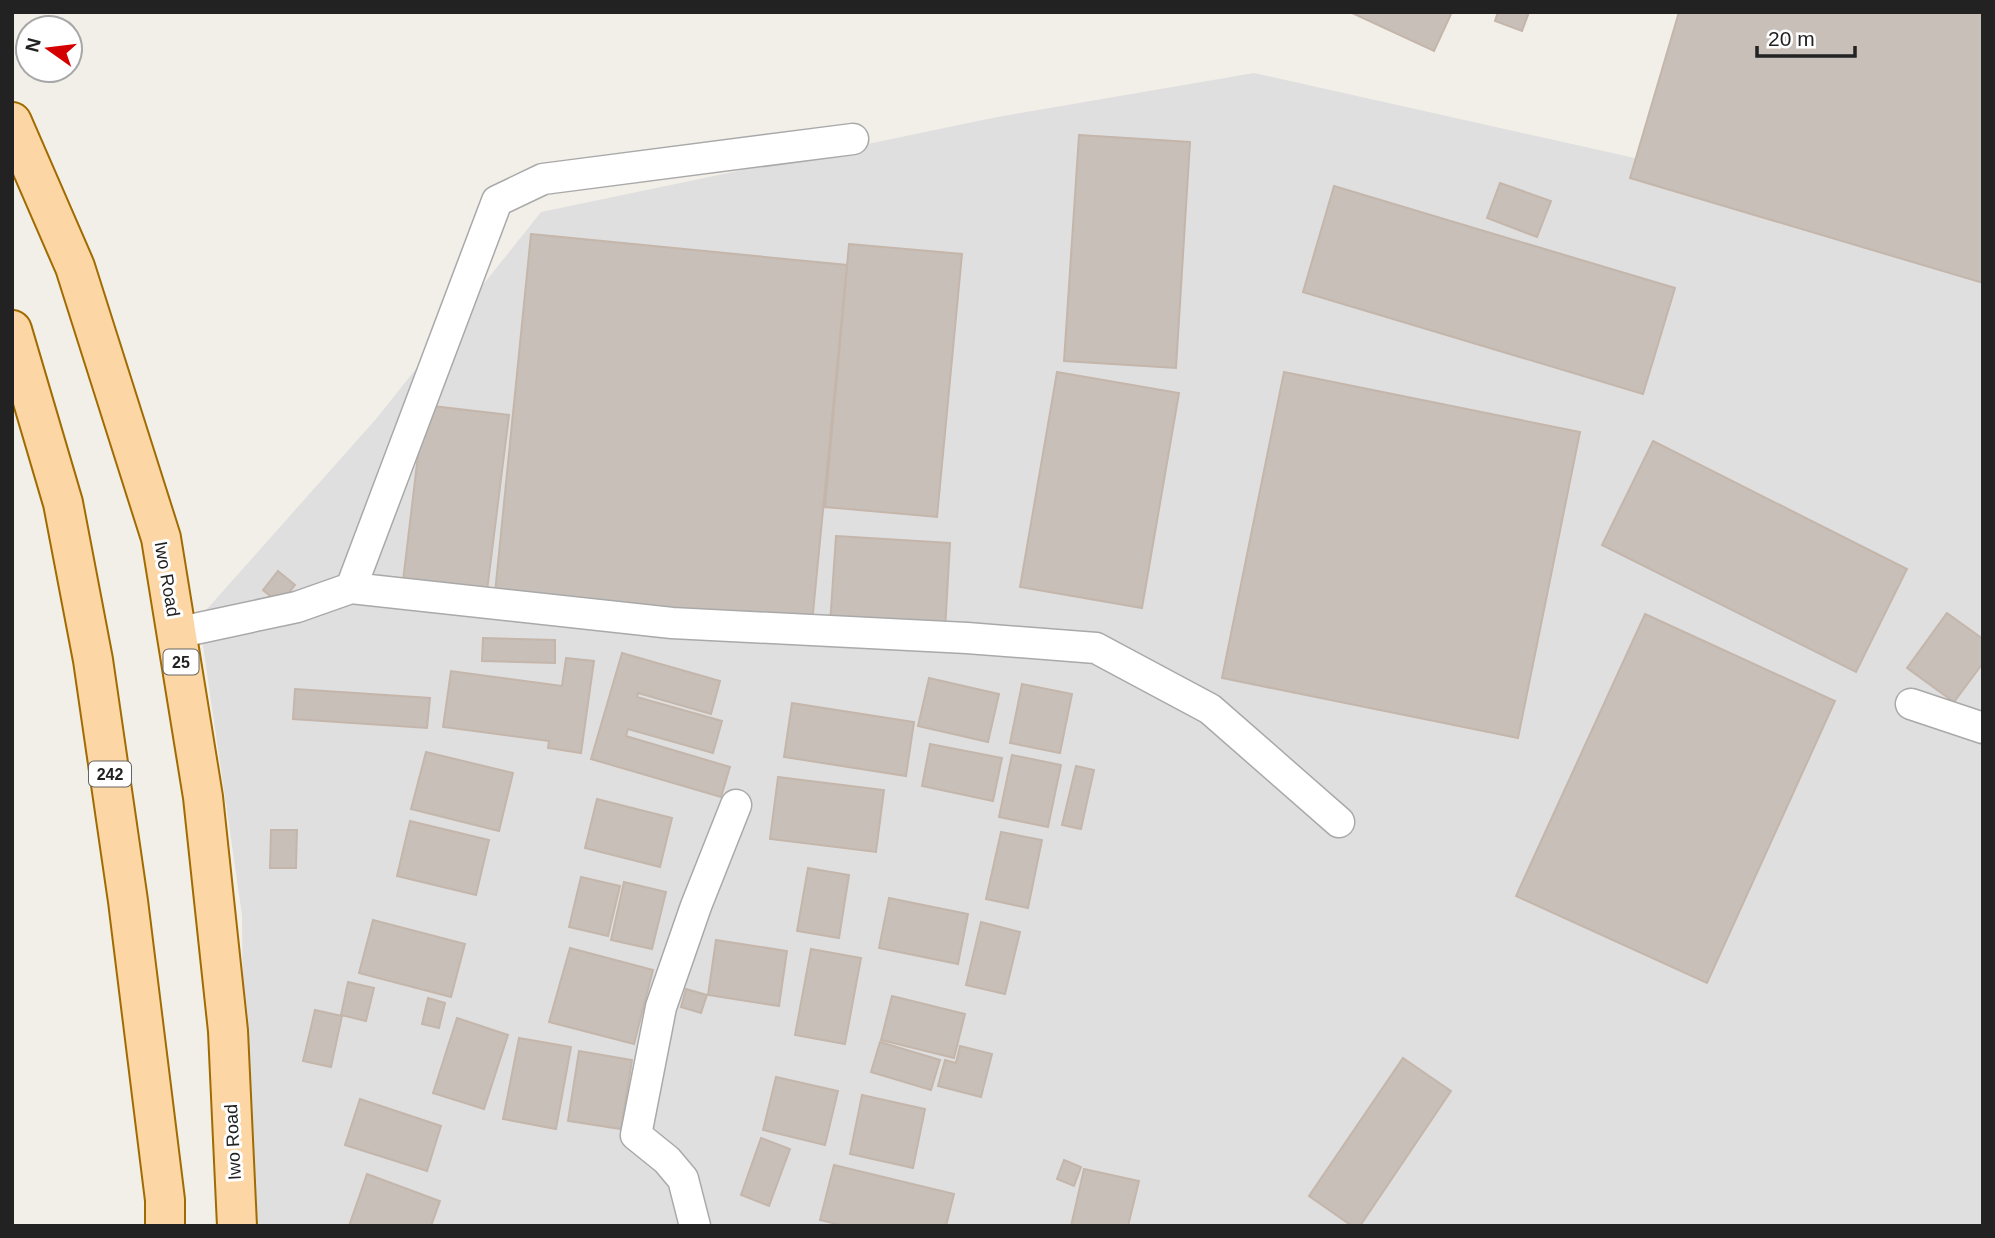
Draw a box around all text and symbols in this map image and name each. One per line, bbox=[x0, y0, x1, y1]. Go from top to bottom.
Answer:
north arrow bbox=[14, 14, 84, 84]
scale bar bbox=[1757, 14, 1855, 58]
text: 20 m bbox=[1768, 27, 1815, 50]
text: N bbox=[21, 36, 45, 54]
street label: Iwo Road bbox=[151, 540, 183, 618]
road number: 25 bbox=[164, 650, 198, 674]
road number: 242 bbox=[89, 762, 131, 786]
street label: Iwo Road bbox=[221, 1104, 245, 1180]

